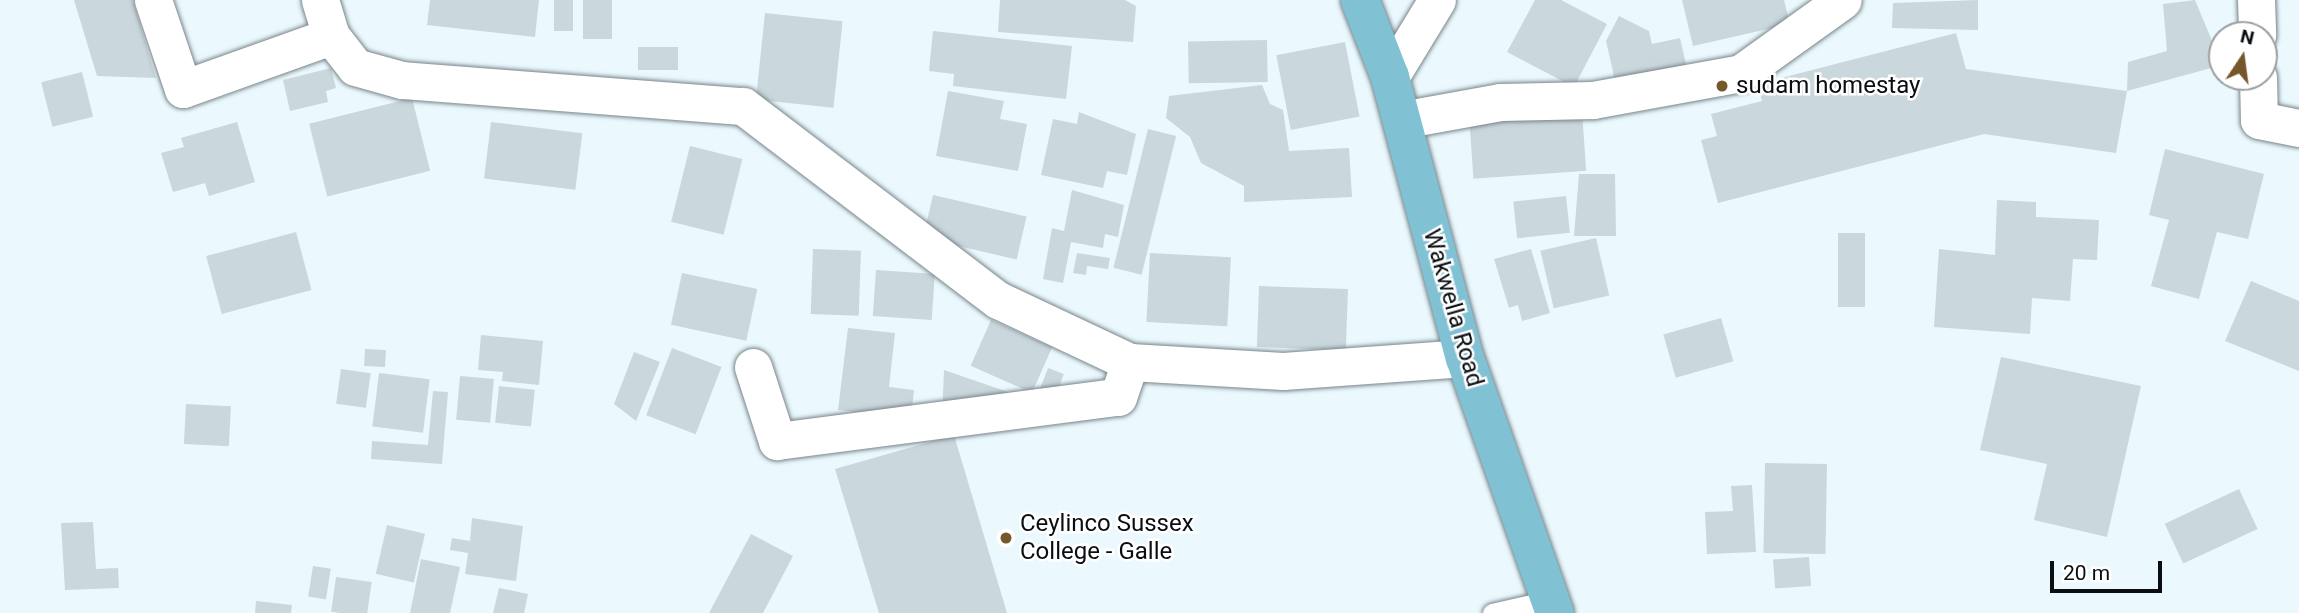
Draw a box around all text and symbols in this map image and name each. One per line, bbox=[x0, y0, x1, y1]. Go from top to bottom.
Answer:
north arrow bbox=[2208, 21, 2278, 91]
text: N bbox=[2238, 24, 2257, 50]
place label: sudam homestay bbox=[1736, 72, 1920, 100]
marker: sudam homestay bbox=[1714, 78, 1730, 94]
street label: Wakwella Road bbox=[1417, 226, 1489, 390]
place label: Ceylinco Sussex College - Galle bbox=[1020, 510, 1194, 566]
marker: Ceylinco Sussex College - Galle bbox=[998, 530, 1014, 546]
scale bar bbox=[2054, 546, 2166, 590]
text: 20 m bbox=[2063, 561, 2110, 585]

